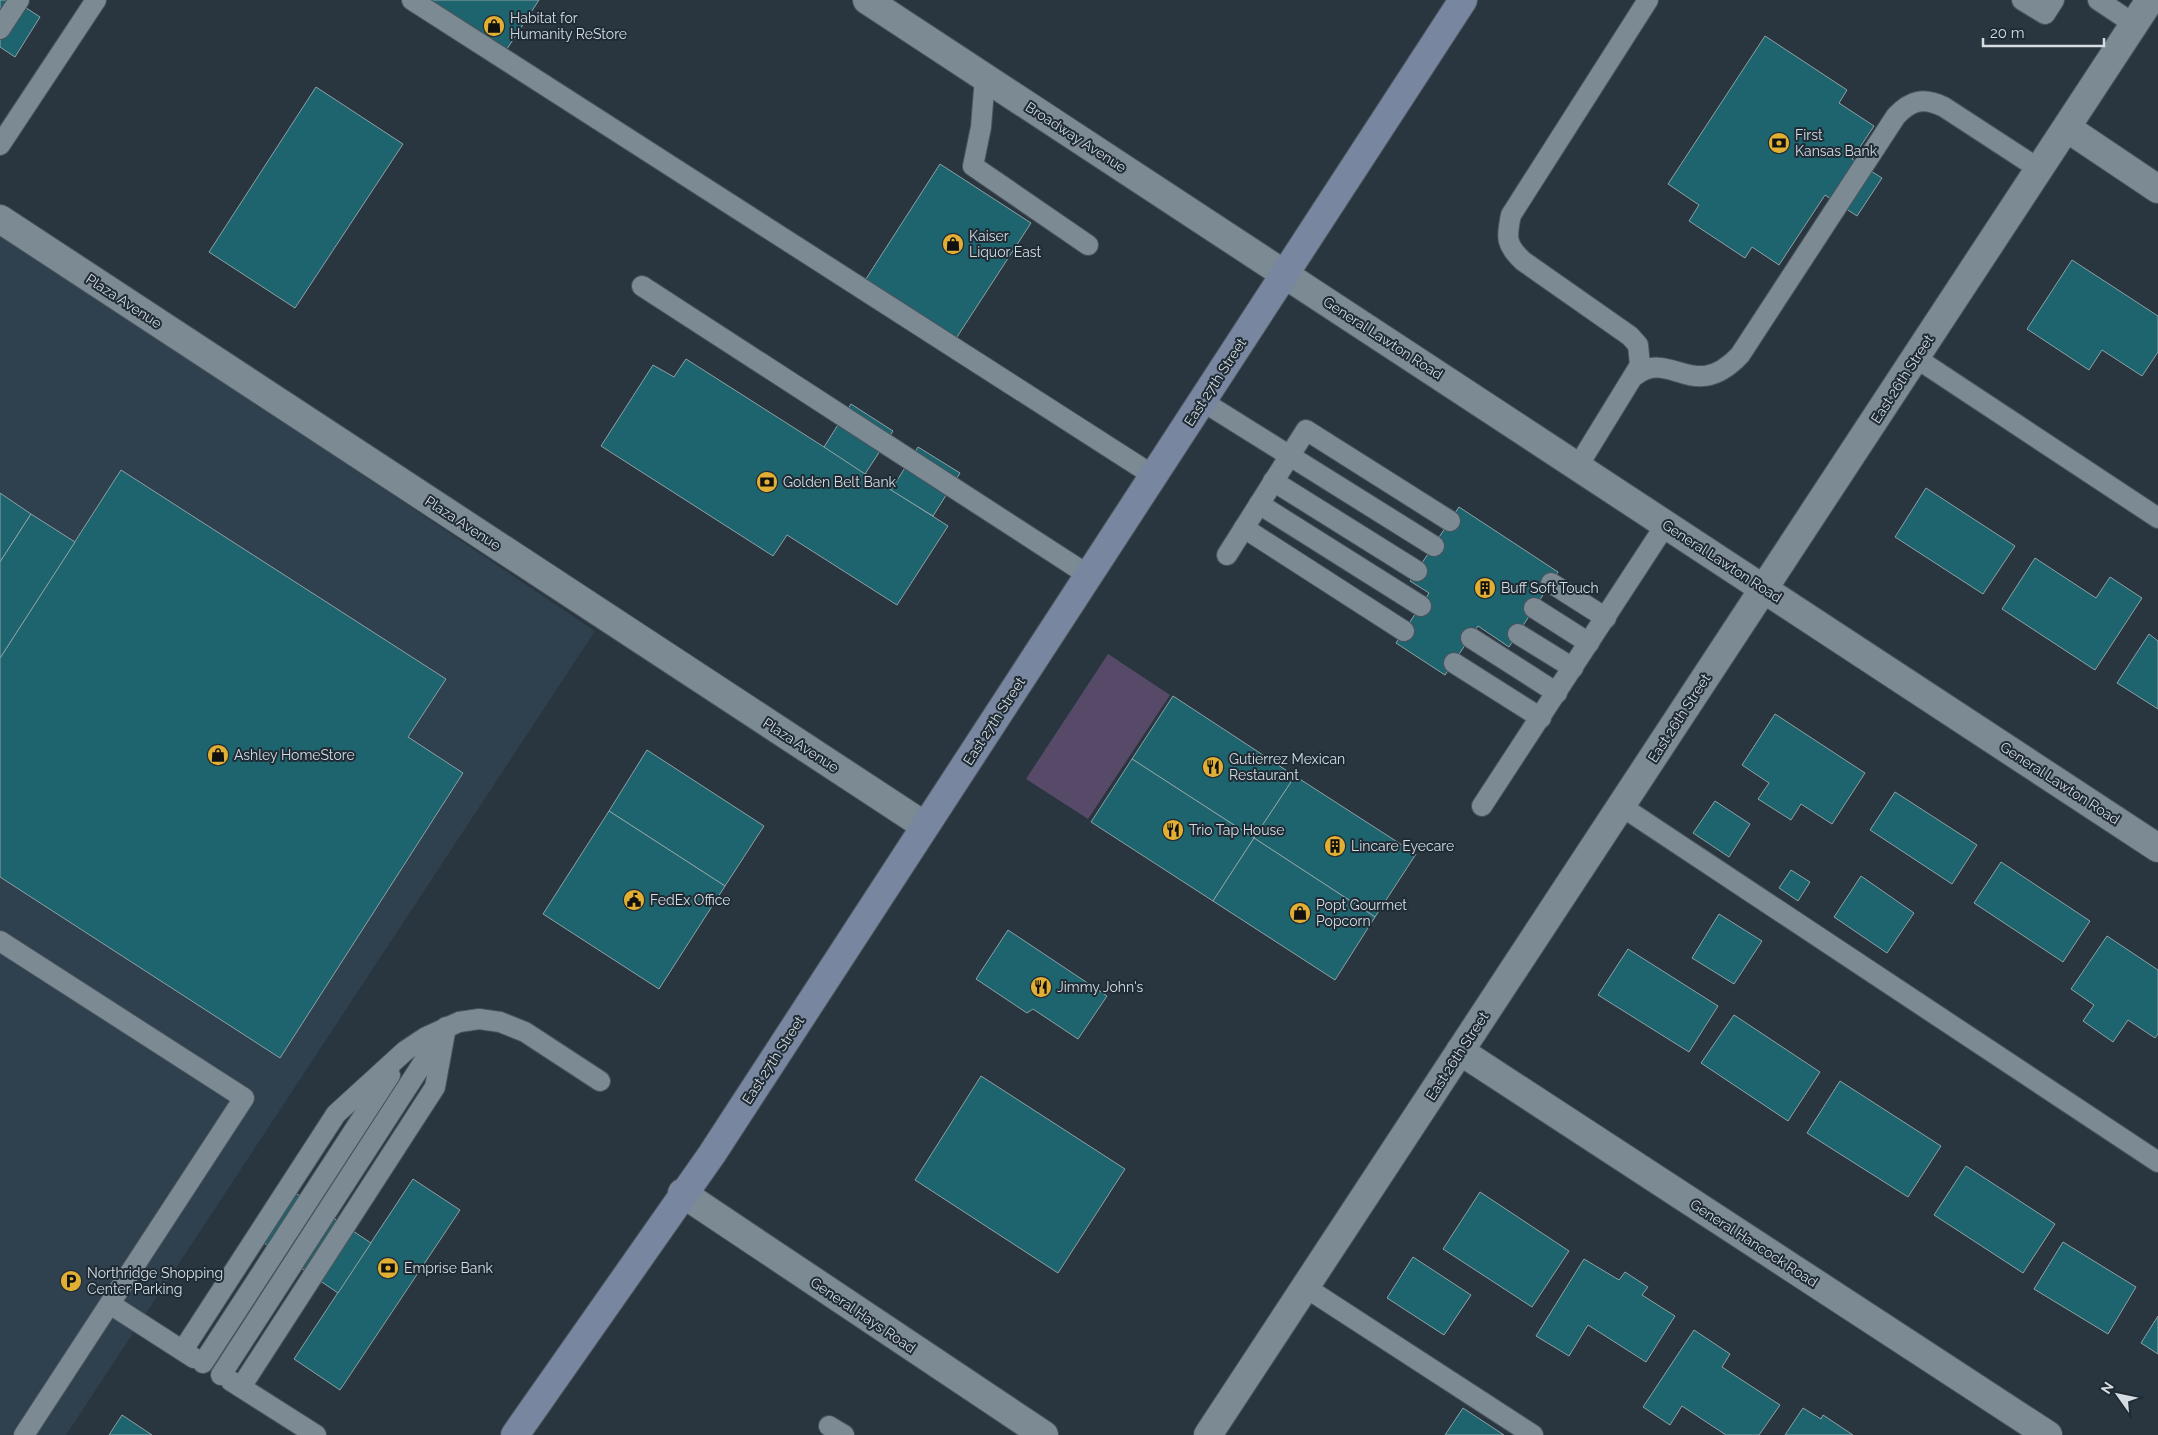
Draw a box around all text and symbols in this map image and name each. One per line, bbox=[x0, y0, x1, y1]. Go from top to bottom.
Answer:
place label: Habitat for Humanity ReStore bbox=[510, 10, 627, 42]
shop icon: Habitat for Humanity ReStore bbox=[482, 14, 506, 38]
scale bar bbox=[1983, 15, 2104, 47]
text: 20 m bbox=[1990, 24, 2025, 42]
street label: Broadway Avenue bbox=[1023, 98, 1129, 176]
place label: First Kansas Bank bbox=[1795, 127, 1878, 159]
bank icon: First Kansas Bank bbox=[1767, 131, 1791, 155]
place label: Kaiser Liquor East bbox=[969, 228, 1042, 260]
shop icon: Kaiser Liquor East bbox=[941, 232, 965, 256]
street label: Plaza Avenue bbox=[83, 271, 165, 331]
street label: General Lawton Road bbox=[1320, 293, 1446, 383]
street label: East 26th Street bbox=[1867, 332, 1937, 426]
street label: East 27th Street bbox=[1181, 335, 1249, 429]
bank icon: Golden Belt Bank bbox=[755, 470, 779, 494]
place label: Golden Belt Bank bbox=[783, 474, 897, 490]
street label: Plaza Avenue bbox=[422, 493, 504, 553]
street label: General Lawton Road bbox=[1659, 516, 1785, 606]
building icon: Buff Soft Touch bbox=[1473, 576, 1497, 600]
place label: Buff Soft Touch bbox=[1501, 580, 1599, 596]
street label: East 26th Street bbox=[1644, 671, 1714, 765]
street label: East 27th Street bbox=[960, 674, 1028, 768]
street label: Plaza Avenue bbox=[760, 715, 842, 775]
street label: General Lawton Road bbox=[1997, 738, 2123, 828]
shop icon: Ashley HomeStore bbox=[206, 743, 230, 767]
place label: Ashley HomeStore bbox=[234, 747, 355, 763]
place label: Gutierrez Mexican Restaurant bbox=[1229, 751, 1345, 783]
restaurant icon: Gutierrez Mexican Restaurant bbox=[1201, 755, 1225, 779]
restaurant icon: Trio Tap House bbox=[1161, 818, 1185, 842]
place label: Trio Tap House bbox=[1189, 822, 1285, 838]
building icon: Lincare Eyecare bbox=[1323, 834, 1347, 858]
place label: Lincare Eyecare bbox=[1351, 838, 1454, 854]
public building icon: FedEx Office bbox=[622, 888, 646, 912]
place label: FedEx Office bbox=[650, 892, 731, 908]
place label: Popt Gourmet Popcorn bbox=[1316, 897, 1407, 929]
shop icon: Popt Gourmet Popcorn bbox=[1288, 901, 1312, 925]
restaurant icon: Jimmy John's bbox=[1029, 975, 1053, 999]
place label: Jimmy John's bbox=[1057, 979, 1144, 995]
street label: East 26th Street bbox=[1422, 1009, 1492, 1103]
street label: East 27th Street bbox=[739, 1013, 807, 1107]
street label: General Hancock Road bbox=[1687, 1196, 1821, 1290]
bank icon: Emprise Bank bbox=[376, 1256, 400, 1280]
place label: Emprise Bank bbox=[404, 1260, 494, 1276]
place label: Northridge Shopping Center Parking bbox=[87, 1265, 223, 1297]
parking icon: Northridge Shopping Center Parking bbox=[59, 1269, 83, 1293]
street label: General Hays Road bbox=[808, 1274, 918, 1356]
north arrow bbox=[2093, 1370, 2143, 1420]
text: N bbox=[2097, 1379, 2117, 1397]

